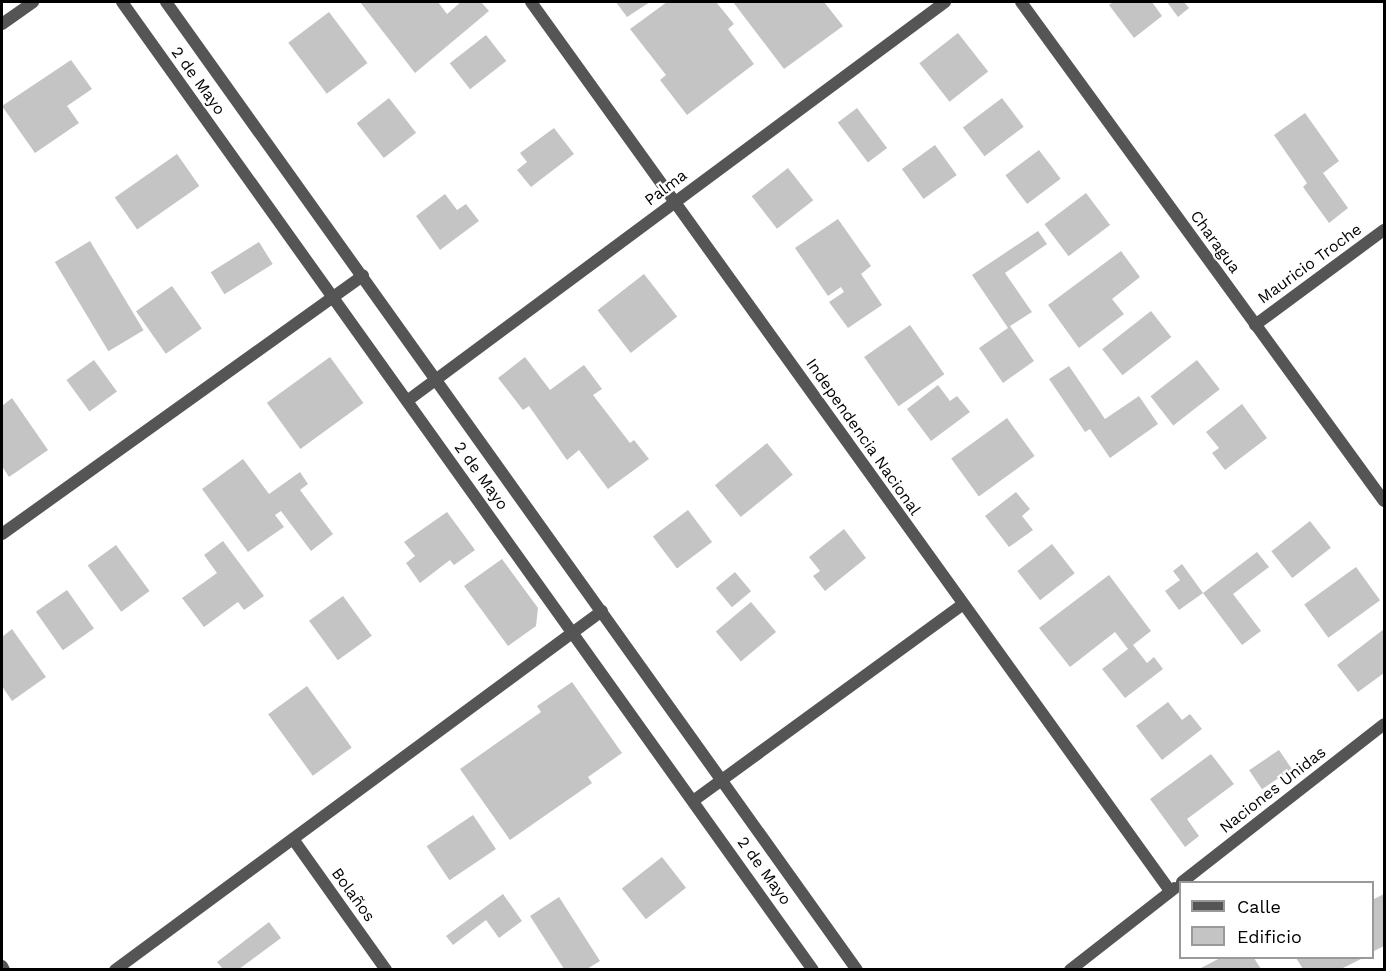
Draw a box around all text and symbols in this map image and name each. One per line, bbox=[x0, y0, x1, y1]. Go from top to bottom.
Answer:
street label: 2 de Mayo bbox=[167, 43, 229, 119]
street label: Palma bbox=[641, 166, 691, 210]
street label: Charagua bbox=[1186, 207, 1244, 277]
street label: Mauricio Troche bbox=[1254, 220, 1366, 308]
street label: Independencia Nacional bbox=[801, 355, 925, 519]
street label: 2 de Mayo bbox=[450, 438, 512, 514]
street label: Naciones Unidas bbox=[1216, 743, 1330, 837]
street label: 2 de Mayo bbox=[733, 833, 795, 909]
street label: Bolaños bbox=[327, 864, 379, 926]
legend bbox=[1179, 881, 1374, 959]
text: Calle bbox=[1237, 896, 1281, 917]
text: Edificio bbox=[1237, 926, 1302, 947]

